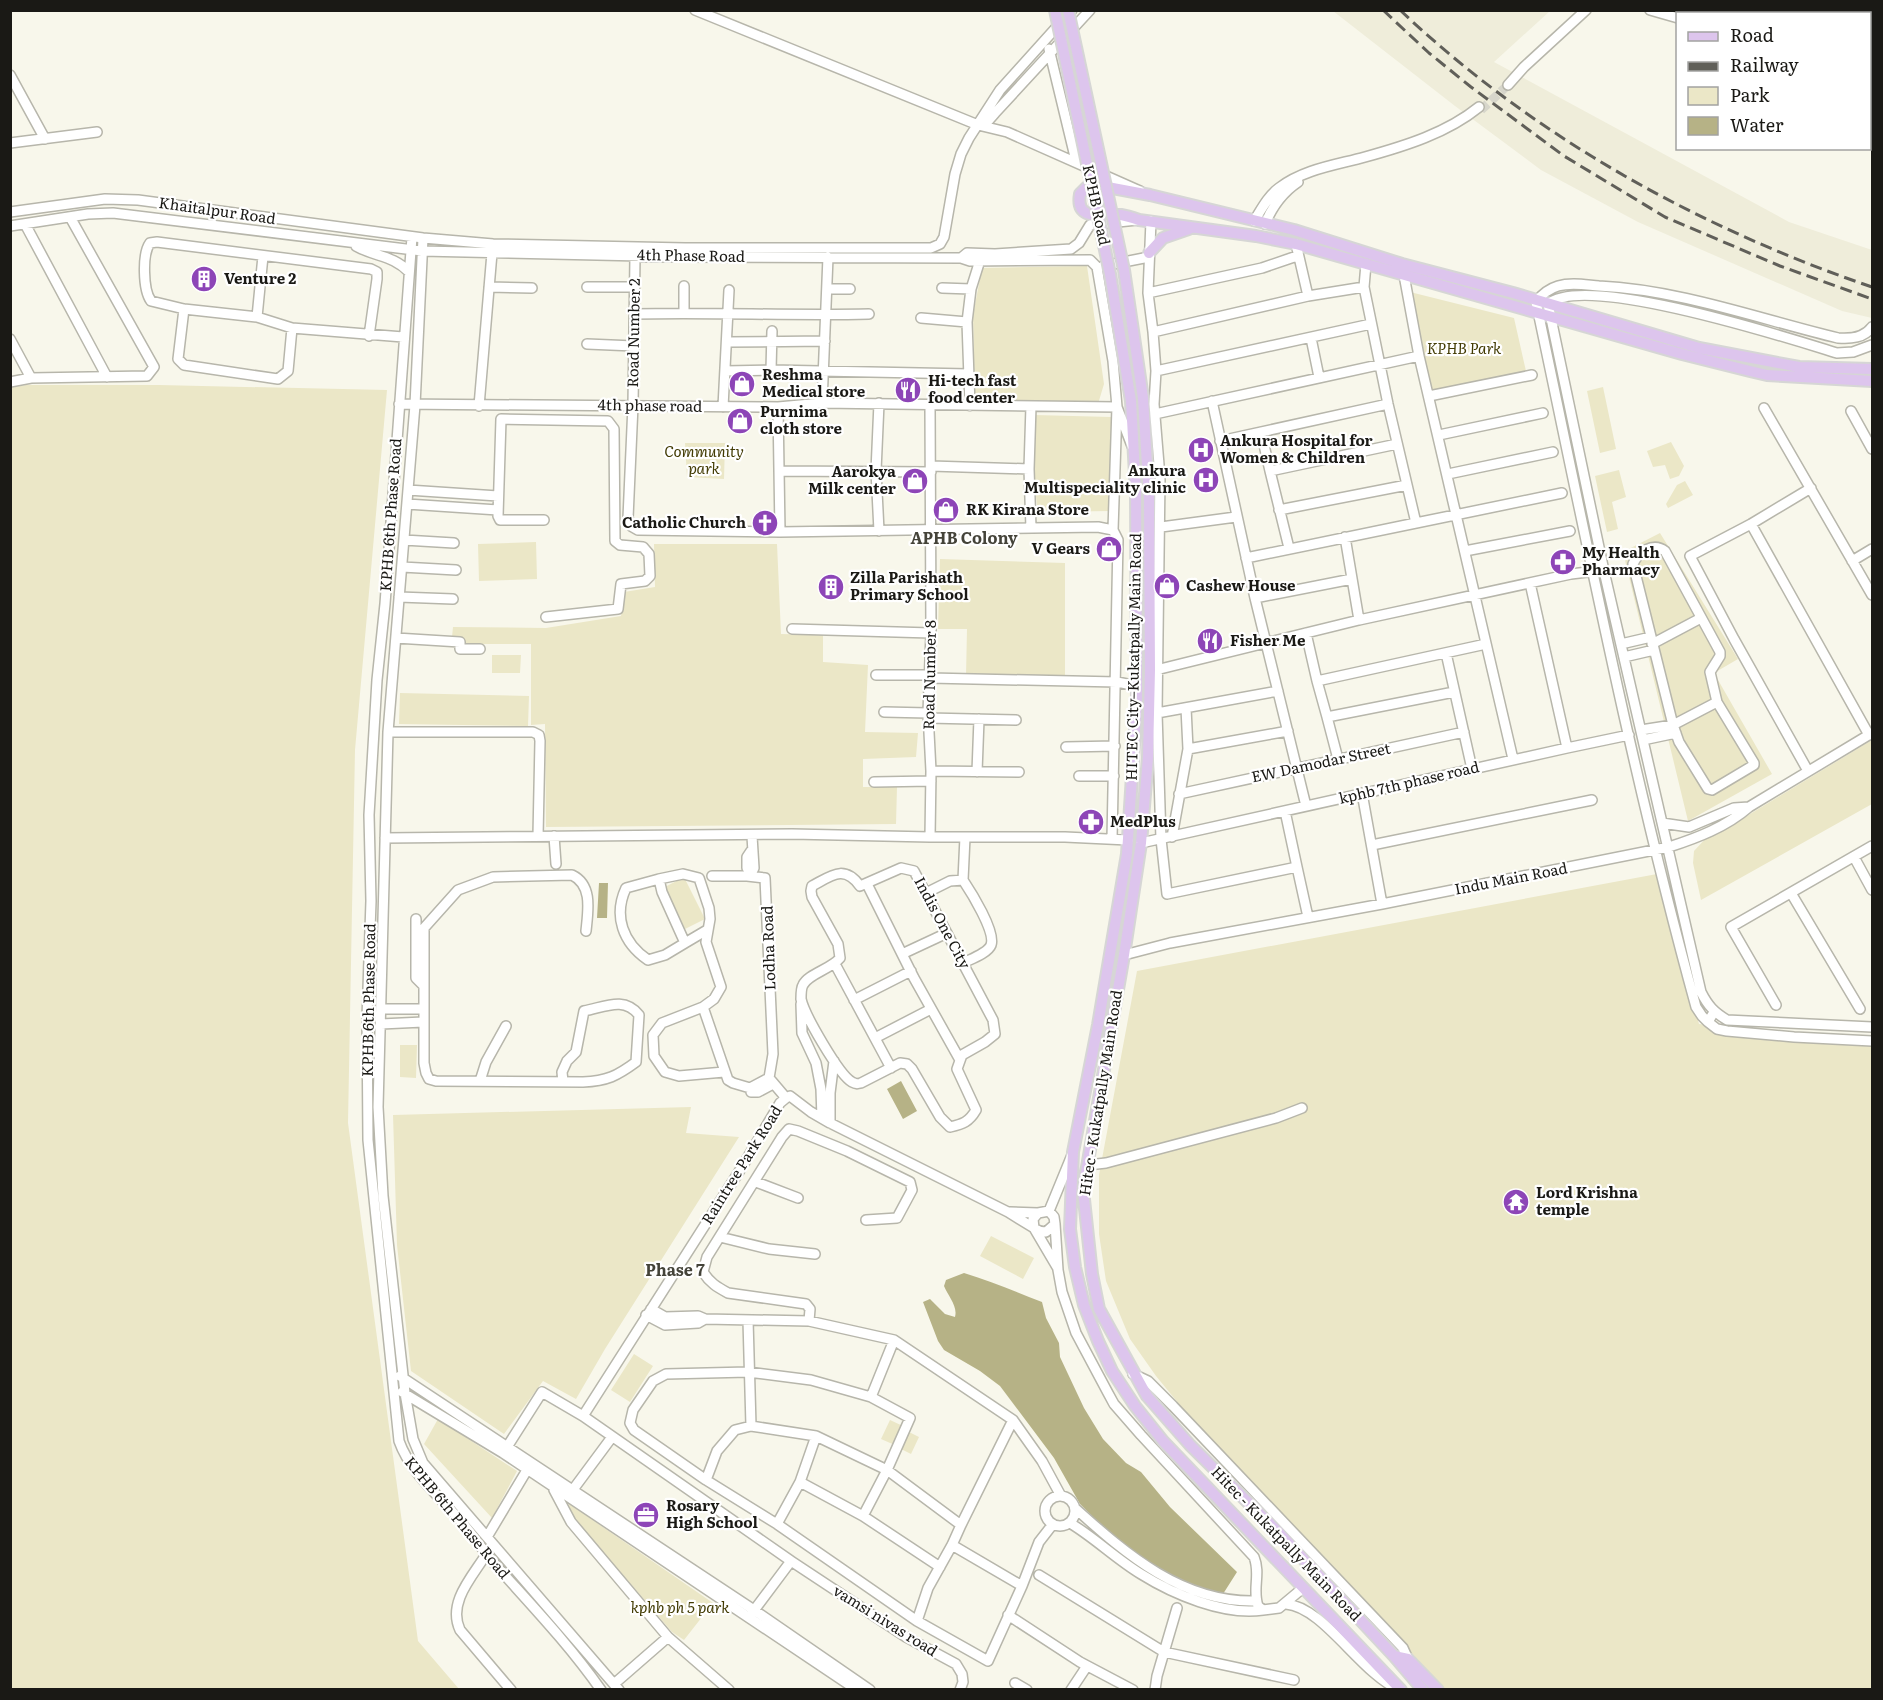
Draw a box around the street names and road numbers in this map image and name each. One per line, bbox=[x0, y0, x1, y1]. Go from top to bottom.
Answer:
street label: KPHB Road bbox=[1078, 162, 1117, 247]
street label: Khaitalpur Road bbox=[157, 190, 277, 229]
street label: 4th Phase Road bbox=[637, 242, 745, 267]
street label: Road Number 2 bbox=[620, 278, 645, 388]
street label: 4th phase road bbox=[598, 392, 703, 417]
street label: KPHB 6th Phase Road bbox=[373, 437, 406, 592]
street label: HITEC City–Kukatpally Main Road bbox=[1119, 533, 1146, 781]
street label: Road Number 8 bbox=[916, 620, 941, 730]
street label: EW Damodar Street bbox=[1249, 736, 1392, 788]
street label: kphb 7th phase road bbox=[1336, 754, 1481, 809]
street label: Indu Main Road bbox=[1452, 855, 1569, 900]
street label: Indis One City bbox=[909, 872, 977, 973]
street label: Lodha Road bbox=[755, 905, 780, 991]
street label: KPHB 6th Phase Road bbox=[355, 923, 380, 1077]
street label: Hitec - Kukatpally Main Road bbox=[1072, 988, 1127, 1197]
street label: Raintree Park Road bbox=[695, 1100, 787, 1228]
street label: KPHB 6th Phase Road bbox=[400, 1451, 516, 1583]
street label: Hitec - Kukatpally Main Road bbox=[1207, 1460, 1368, 1626]
street label: vamsi nivas road bbox=[829, 1578, 943, 1661]

